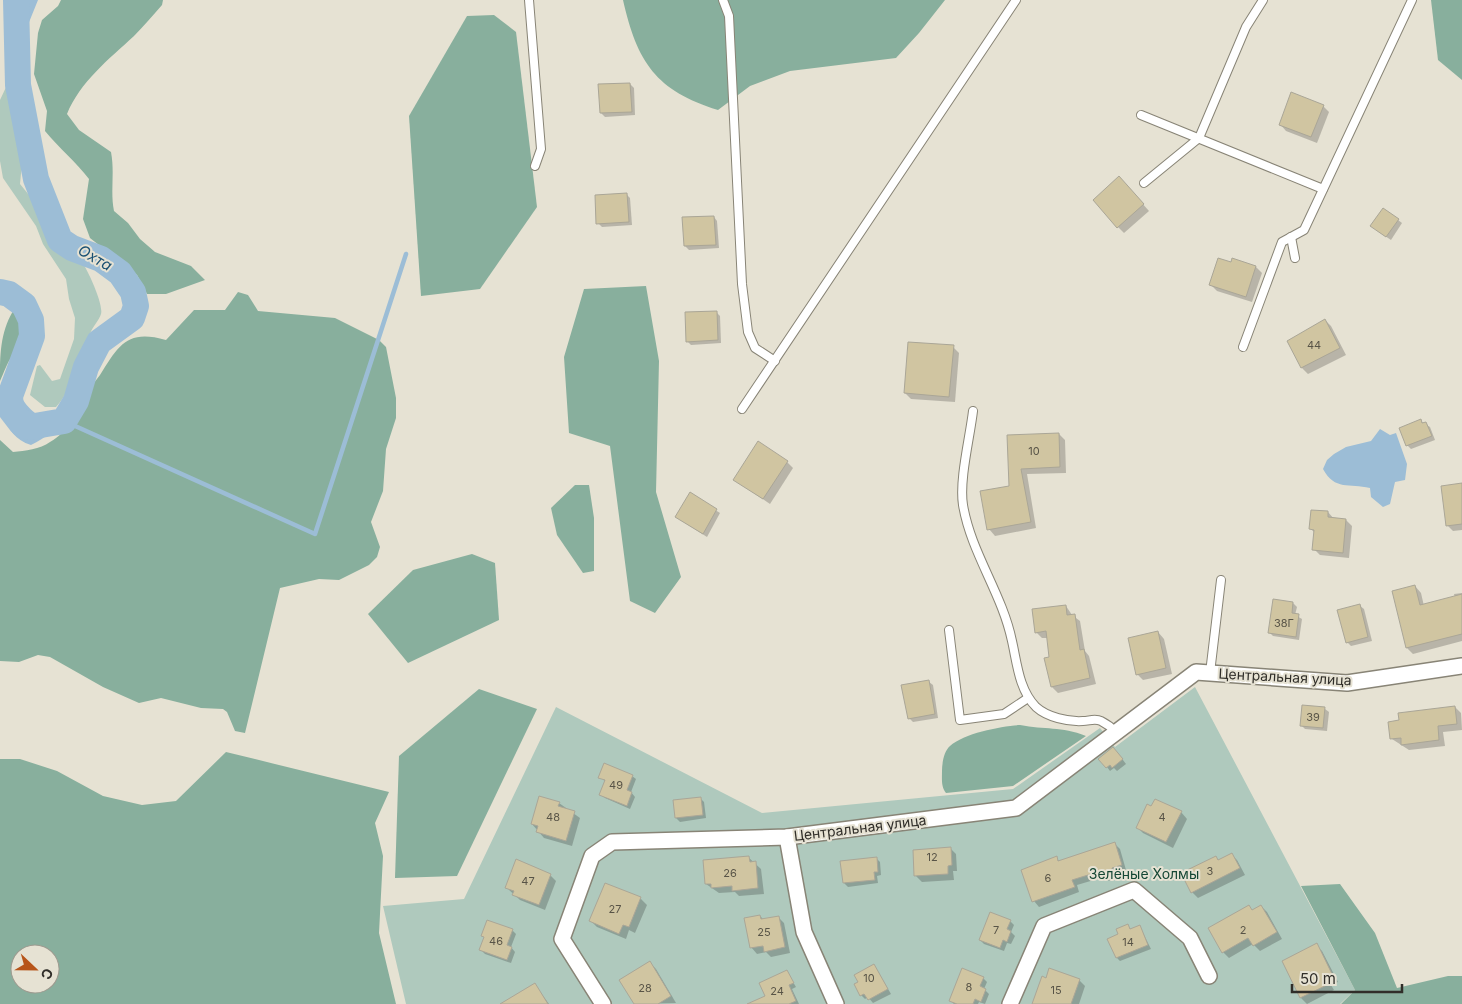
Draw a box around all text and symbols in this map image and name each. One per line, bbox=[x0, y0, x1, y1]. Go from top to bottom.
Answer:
water label: Охта bbox=[75, 240, 116, 275]
house number: 44 bbox=[1307, 338, 1321, 352]
house number: 10 bbox=[1028, 444, 1040, 458]
house number: 38Г bbox=[1274, 616, 1294, 630]
street label: Центральная улица bbox=[1218, 665, 1352, 688]
house number: 39 bbox=[1306, 710, 1320, 724]
house number: 49 bbox=[609, 778, 623, 792]
house number: 48 bbox=[546, 810, 560, 824]
house number: 4 bbox=[1158, 810, 1166, 824]
street label: Центральная улица bbox=[793, 811, 927, 844]
house number: 12 bbox=[926, 850, 938, 864]
house number: 3 bbox=[1207, 864, 1214, 878]
park label: Зелёные Холмы bbox=[1089, 865, 1199, 882]
house number: 26 bbox=[723, 866, 737, 880]
house number: 6 bbox=[1045, 871, 1052, 885]
house number: 47 bbox=[521, 874, 535, 888]
house number: 27 bbox=[609, 902, 621, 916]
house number: 7 bbox=[993, 923, 999, 937]
house number: 2 bbox=[1240, 923, 1246, 937]
house number: 25 bbox=[757, 925, 771, 939]
house number: 46 bbox=[489, 934, 503, 948]
house number: 14 bbox=[1122, 935, 1134, 949]
north arrow bbox=[10, 944, 60, 994]
scale bar bbox=[1292, 962, 1402, 994]
text: С bbox=[38, 966, 57, 982]
text: 50 m bbox=[1300, 969, 1336, 988]
house number: 10 bbox=[863, 971, 875, 985]
house number: 8 bbox=[966, 980, 973, 994]
house number: 28 bbox=[638, 981, 652, 995]
house number: 15 bbox=[1050, 983, 1062, 997]
house number: 24 bbox=[770, 984, 784, 998]

